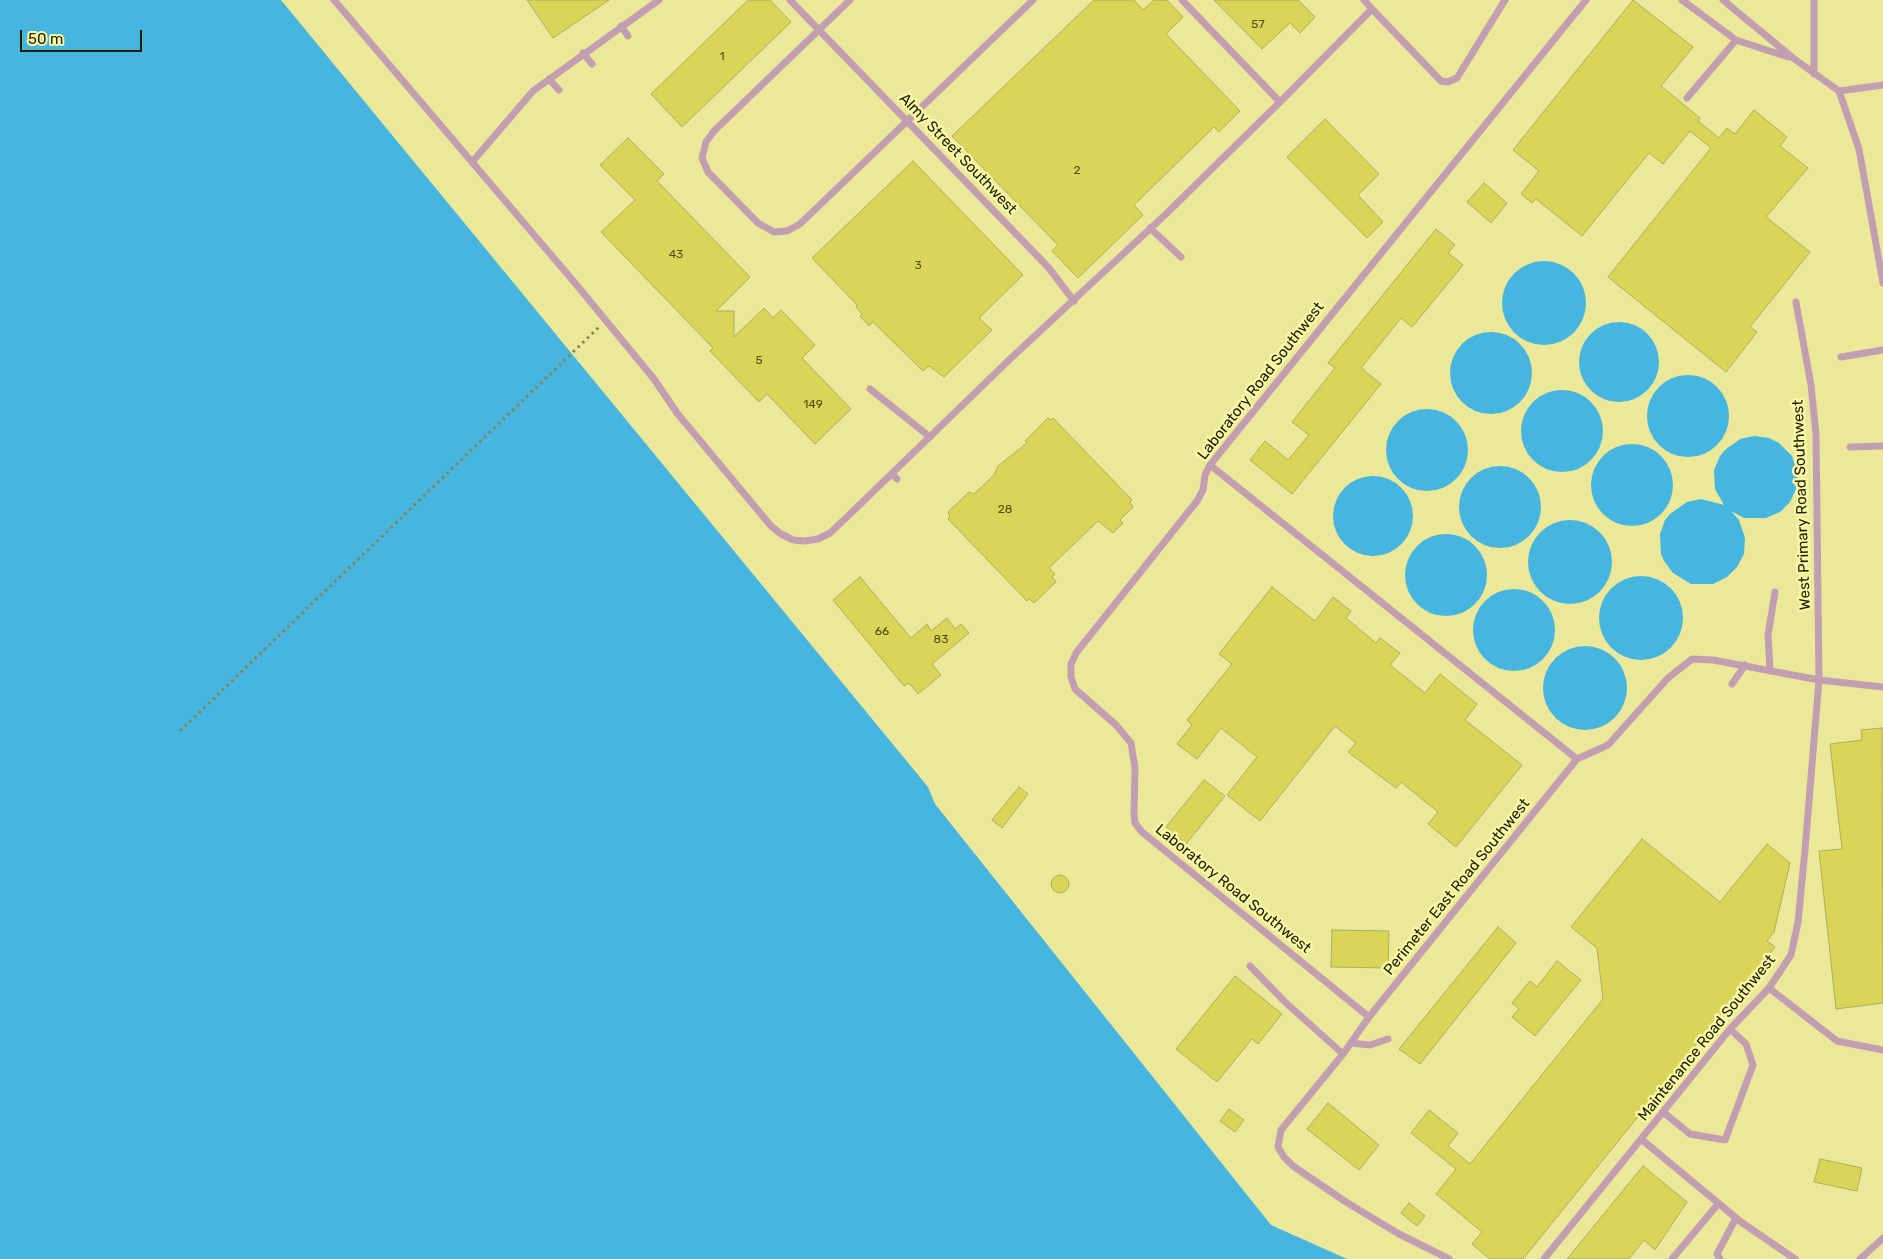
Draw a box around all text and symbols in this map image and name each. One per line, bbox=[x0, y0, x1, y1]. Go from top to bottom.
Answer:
house number: 57 bbox=[1251, 18, 1265, 32]
scale bar bbox=[22, 20, 145, 52]
text: 50 m bbox=[28, 30, 63, 48]
house number: 1 bbox=[719, 50, 725, 64]
street label: Almy Street Southwest bbox=[895, 90, 1021, 218]
house number: 2 bbox=[1073, 164, 1081, 178]
house number: 43 bbox=[669, 248, 683, 262]
house number: 3 bbox=[914, 259, 922, 273]
street label: Laboratory Road Southwest bbox=[1194, 299, 1328, 463]
house number: 5 bbox=[755, 354, 763, 368]
house number: 149 bbox=[803, 398, 823, 412]
street label: West Primary Road Southwest bbox=[1789, 400, 1815, 610]
house number: 28 bbox=[998, 503, 1012, 517]
house number: 66 bbox=[875, 625, 889, 639]
house number: 83 bbox=[934, 633, 948, 647]
street label: Perimeter East Road Southwest bbox=[1380, 795, 1534, 979]
street label: Laboratory Road Southwest bbox=[1152, 821, 1314, 957]
street label: Maintenance Road Southwest bbox=[1634, 951, 1780, 1125]

